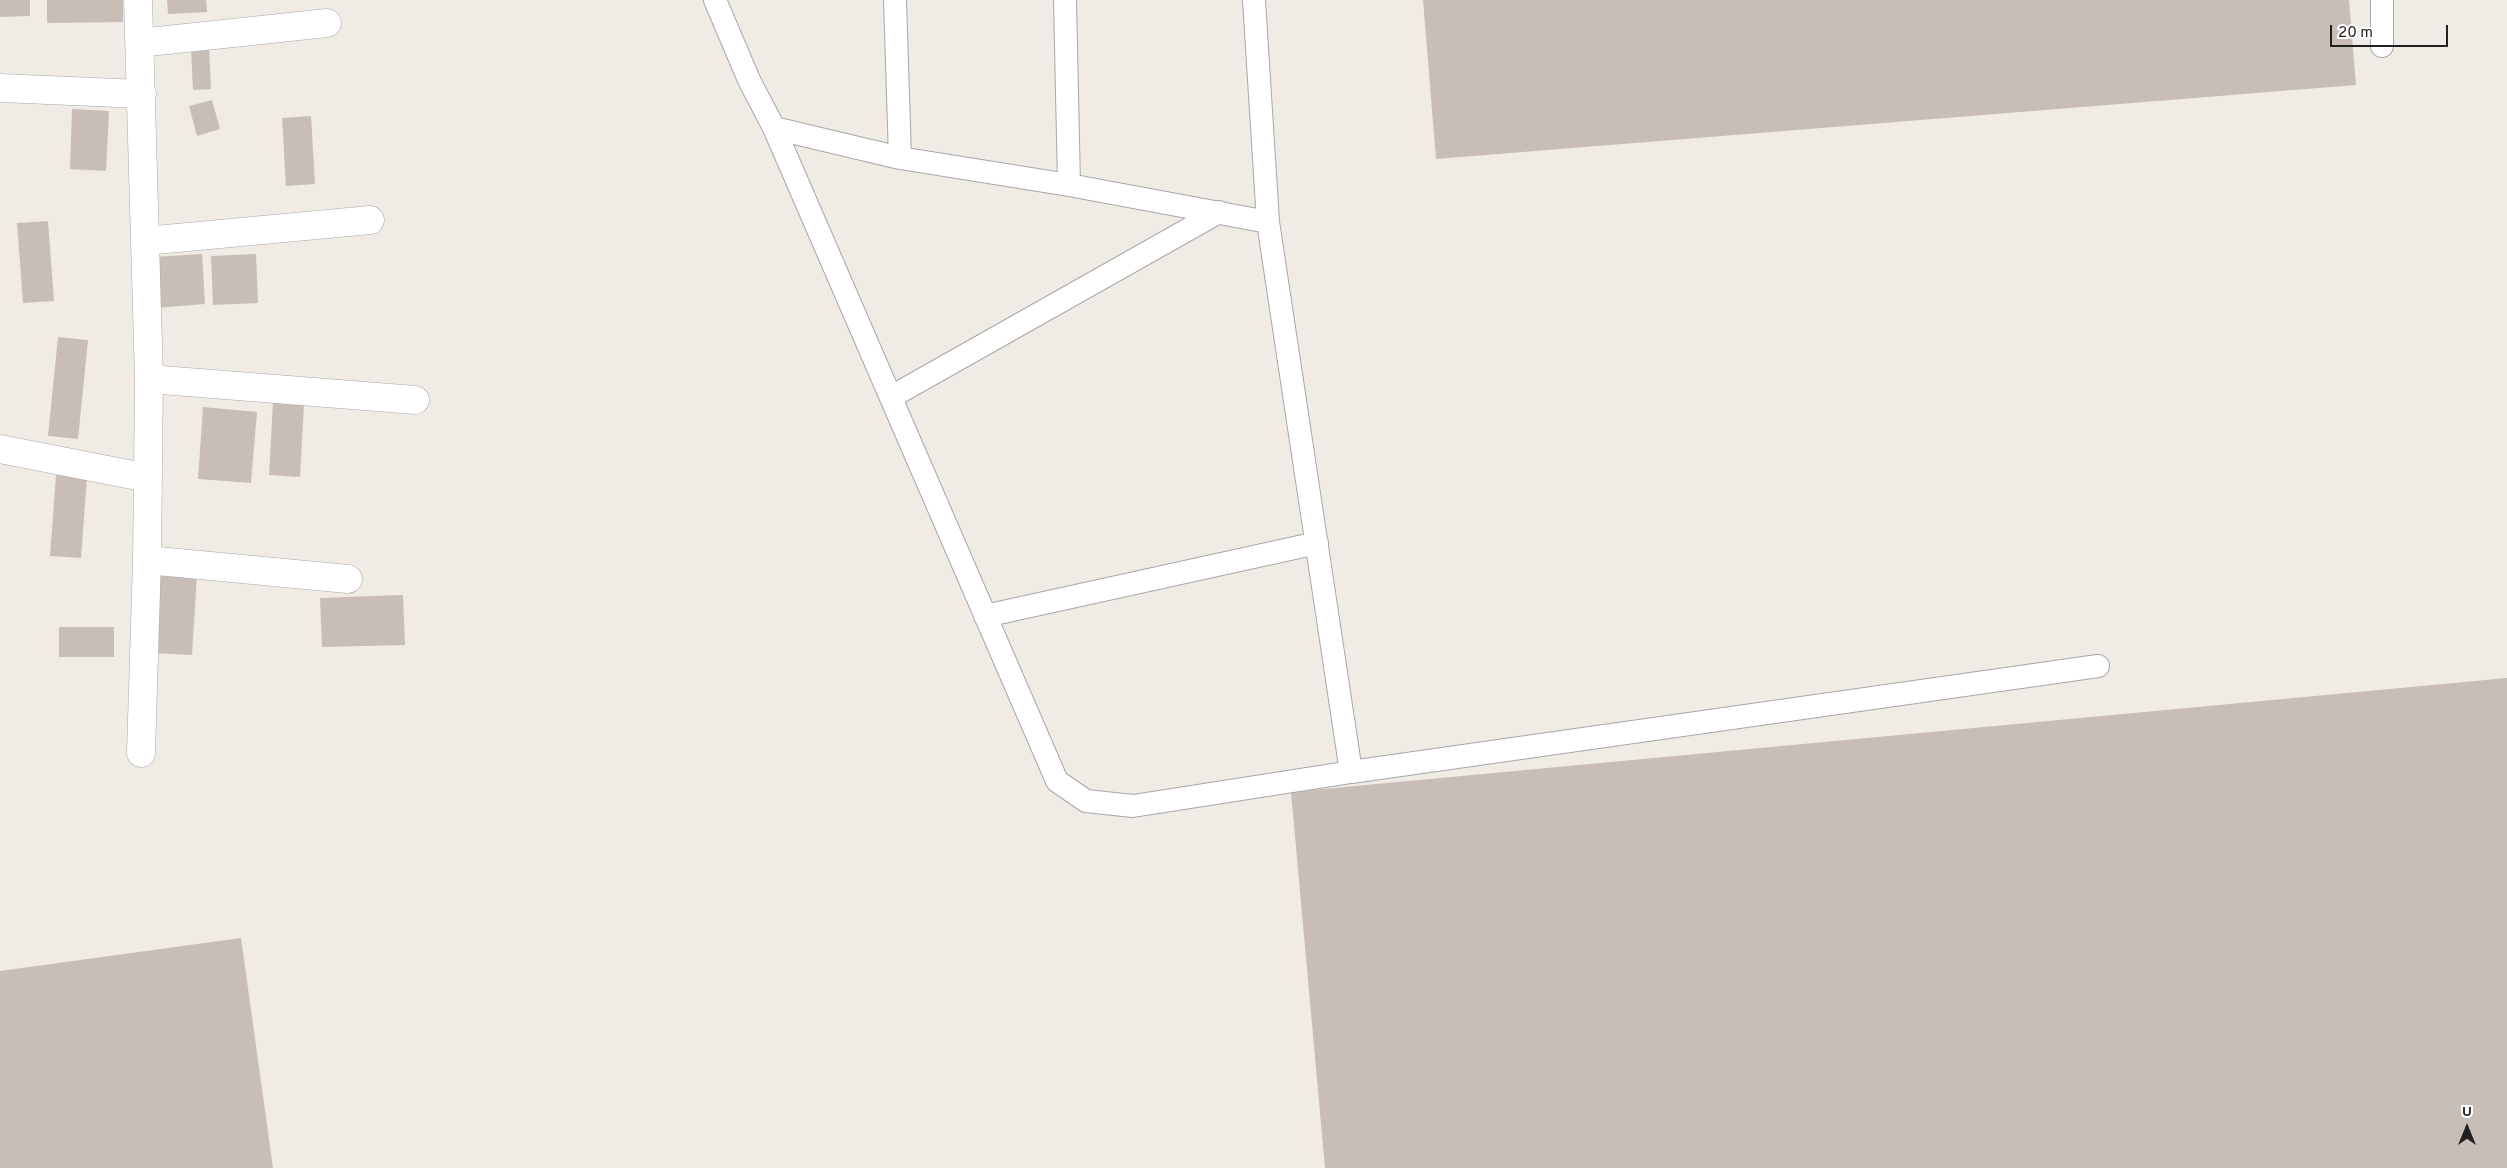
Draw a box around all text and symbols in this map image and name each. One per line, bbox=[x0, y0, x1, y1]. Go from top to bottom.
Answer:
scale bar bbox=[2332, 15, 2450, 47]
text: 20 m bbox=[2338, 24, 2373, 43]
north arrow bbox=[2442, 1103, 2492, 1153]
text: U bbox=[2462, 1104, 2472, 1121]

